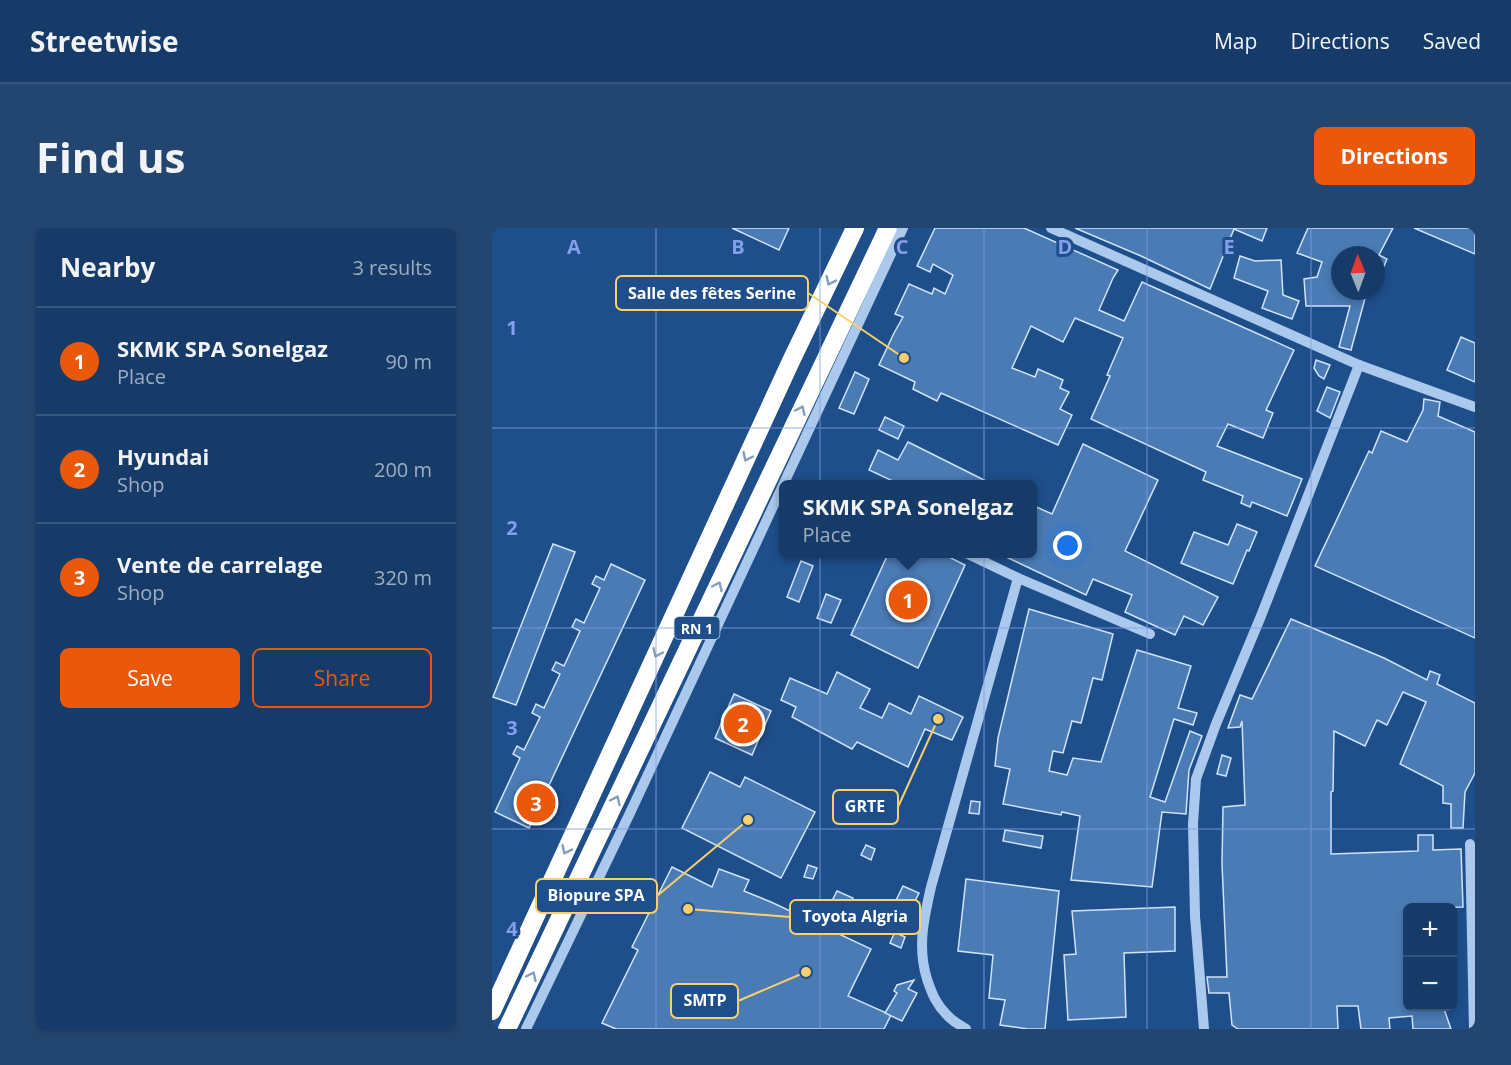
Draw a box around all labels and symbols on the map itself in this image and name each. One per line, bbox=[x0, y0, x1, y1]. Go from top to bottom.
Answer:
text: A bbox=[567, 233, 581, 260]
text: B bbox=[731, 233, 745, 260]
text: C bbox=[896, 233, 909, 260]
text: D bbox=[1058, 233, 1072, 260]
text: E bbox=[1223, 233, 1235, 260]
north arrow bbox=[1331, 246, 1385, 300]
one-way arrow bbox=[826, 274, 837, 285]
callout: Salle des fêtes Serine bbox=[616, 276, 808, 310]
text: Salle des fêtes Serine bbox=[628, 282, 796, 304]
text: 1 bbox=[506, 314, 518, 341]
one-way arrow bbox=[794, 405, 806, 416]
one-way arrow bbox=[742, 451, 754, 462]
text: 2 bbox=[506, 514, 518, 541]
your location bbox=[1053, 531, 1082, 560]
pin: 1 bbox=[888, 578, 928, 622]
one-way arrow bbox=[710, 581, 722, 592]
road number: RN 1 bbox=[674, 617, 720, 639]
one-way arrow bbox=[652, 647, 664, 658]
pin: 2 bbox=[724, 702, 762, 746]
text: 3 bbox=[506, 714, 518, 741]
pin: 3 bbox=[516, 780, 555, 826]
callout: GRTE bbox=[833, 790, 898, 824]
text: GRTE bbox=[845, 795, 885, 817]
one-way arrow bbox=[608, 796, 620, 807]
one-way arrow bbox=[562, 843, 574, 854]
callout: Biopure SPA bbox=[536, 879, 657, 913]
text: Biopure SPA bbox=[548, 884, 645, 906]
callout: Toyota Algria bbox=[790, 900, 920, 934]
text: Toyota Algria bbox=[802, 905, 908, 927]
text: 4 bbox=[506, 915, 518, 942]
one-way arrow bbox=[525, 972, 537, 983]
callout: SMTP bbox=[671, 984, 738, 1018]
text: SMTP bbox=[683, 989, 727, 1011]

